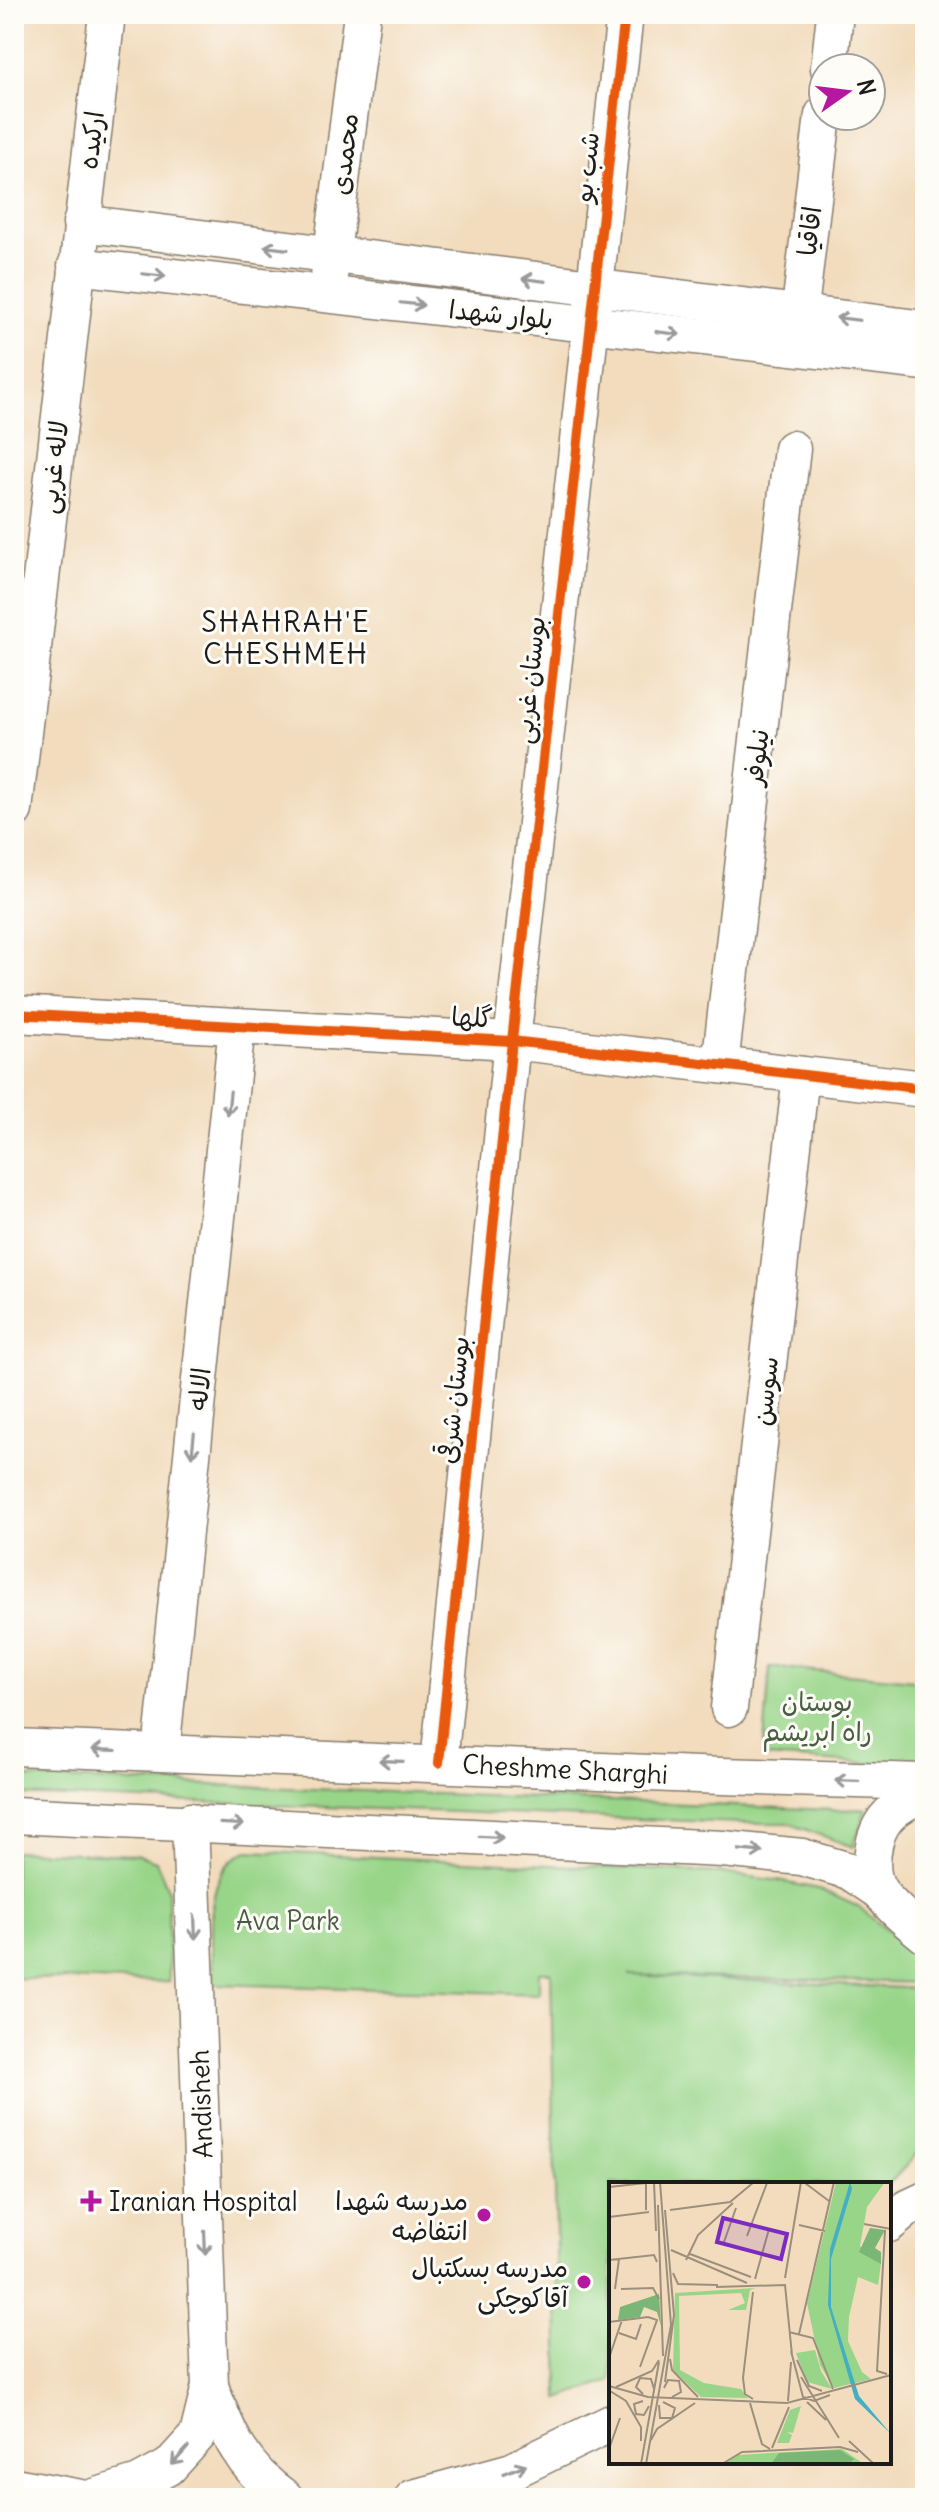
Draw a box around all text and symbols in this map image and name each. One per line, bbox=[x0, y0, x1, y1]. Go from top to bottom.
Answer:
north arrow bbox=[807, 52, 887, 132]
text: N bbox=[851, 76, 882, 98]
street label: ارکیده bbox=[71, 109, 111, 171]
street label: محمدی bbox=[323, 111, 365, 197]
street label: شب بو bbox=[566, 130, 606, 206]
street label: اقاقیا bbox=[790, 204, 828, 258]
one-way arrow bbox=[263, 240, 290, 255]
one-way arrow bbox=[140, 267, 167, 282]
one-way arrow bbox=[522, 272, 547, 287]
street label: بلوار شهدا bbox=[447, 292, 555, 336]
one-way arrow bbox=[399, 297, 424, 312]
one-way arrow bbox=[835, 311, 861, 326]
one-way arrow bbox=[654, 326, 680, 341]
street label: لاله غربی bbox=[31, 418, 76, 516]
district label: SHAHRAH'E CHESHMEH bbox=[201, 604, 371, 672]
street label: بوستان غربی bbox=[506, 614, 553, 746]
street label: نیلوفر bbox=[736, 727, 777, 789]
street label: گلها bbox=[450, 999, 494, 1035]
one-way arrow bbox=[222, 1089, 237, 1116]
street label: بوستان شرقی bbox=[430, 1334, 476, 1466]
street label: سوسن bbox=[745, 1355, 785, 1427]
street label: الاله bbox=[180, 1366, 218, 1412]
one-way arrow bbox=[186, 1431, 201, 1458]
park label: بوستان راه ابریشم bbox=[762, 1685, 872, 1752]
one-way arrow bbox=[91, 1743, 118, 1758]
street label: Cheshme Sharghi bbox=[461, 1747, 669, 1791]
one-way arrow bbox=[378, 1754, 405, 1769]
one-way arrow bbox=[834, 1773, 861, 1788]
one-way arrow bbox=[218, 1816, 245, 1831]
one-way arrow bbox=[477, 1830, 504, 1845]
one-way arrow bbox=[737, 1844, 764, 1859]
park label: Ava Park bbox=[236, 1904, 340, 1937]
one-way arrow bbox=[187, 1913, 202, 1940]
street label: Andisheh bbox=[183, 2049, 219, 2159]
inset map bbox=[609, 2182, 891, 2464]
place label: مدرسه شهدا انتفاضه bbox=[335, 2184, 468, 2247]
place label: Iranian Hospital bbox=[109, 2185, 297, 2218]
marker: Iranian Hospital bbox=[80, 2190, 102, 2212]
marker: مدرسه شهدا انتفاضه bbox=[475, 2206, 493, 2224]
one-way arrow bbox=[198, 2229, 213, 2256]
place label: مدرسه بسکتبال آقاکوچکی bbox=[411, 2251, 570, 2315]
marker: مدرسه بسکتبال آقاکوچکی bbox=[575, 2273, 593, 2291]
one-way arrow bbox=[171, 2445, 189, 2465]
one-way arrow bbox=[502, 2461, 527, 2475]

